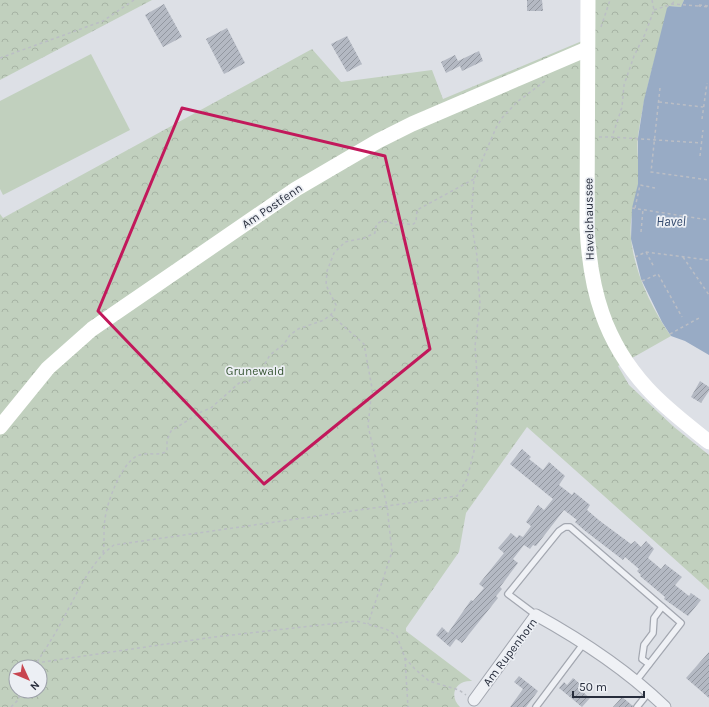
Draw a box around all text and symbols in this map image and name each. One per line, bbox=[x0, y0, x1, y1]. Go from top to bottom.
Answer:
street label: Havelchaussee bbox=[581, 178, 597, 260]
street label: Am Postfenn bbox=[239, 181, 305, 231]
water label: Havel bbox=[656, 214, 686, 229]
park label: Grunewald bbox=[226, 364, 284, 378]
street label: Am Rupenhorn bbox=[480, 615, 540, 689]
north arrow bbox=[8, 659, 48, 699]
scale bar bbox=[573, 673, 644, 699]
text: N bbox=[27, 678, 42, 693]
text: 50 m bbox=[579, 680, 607, 694]

